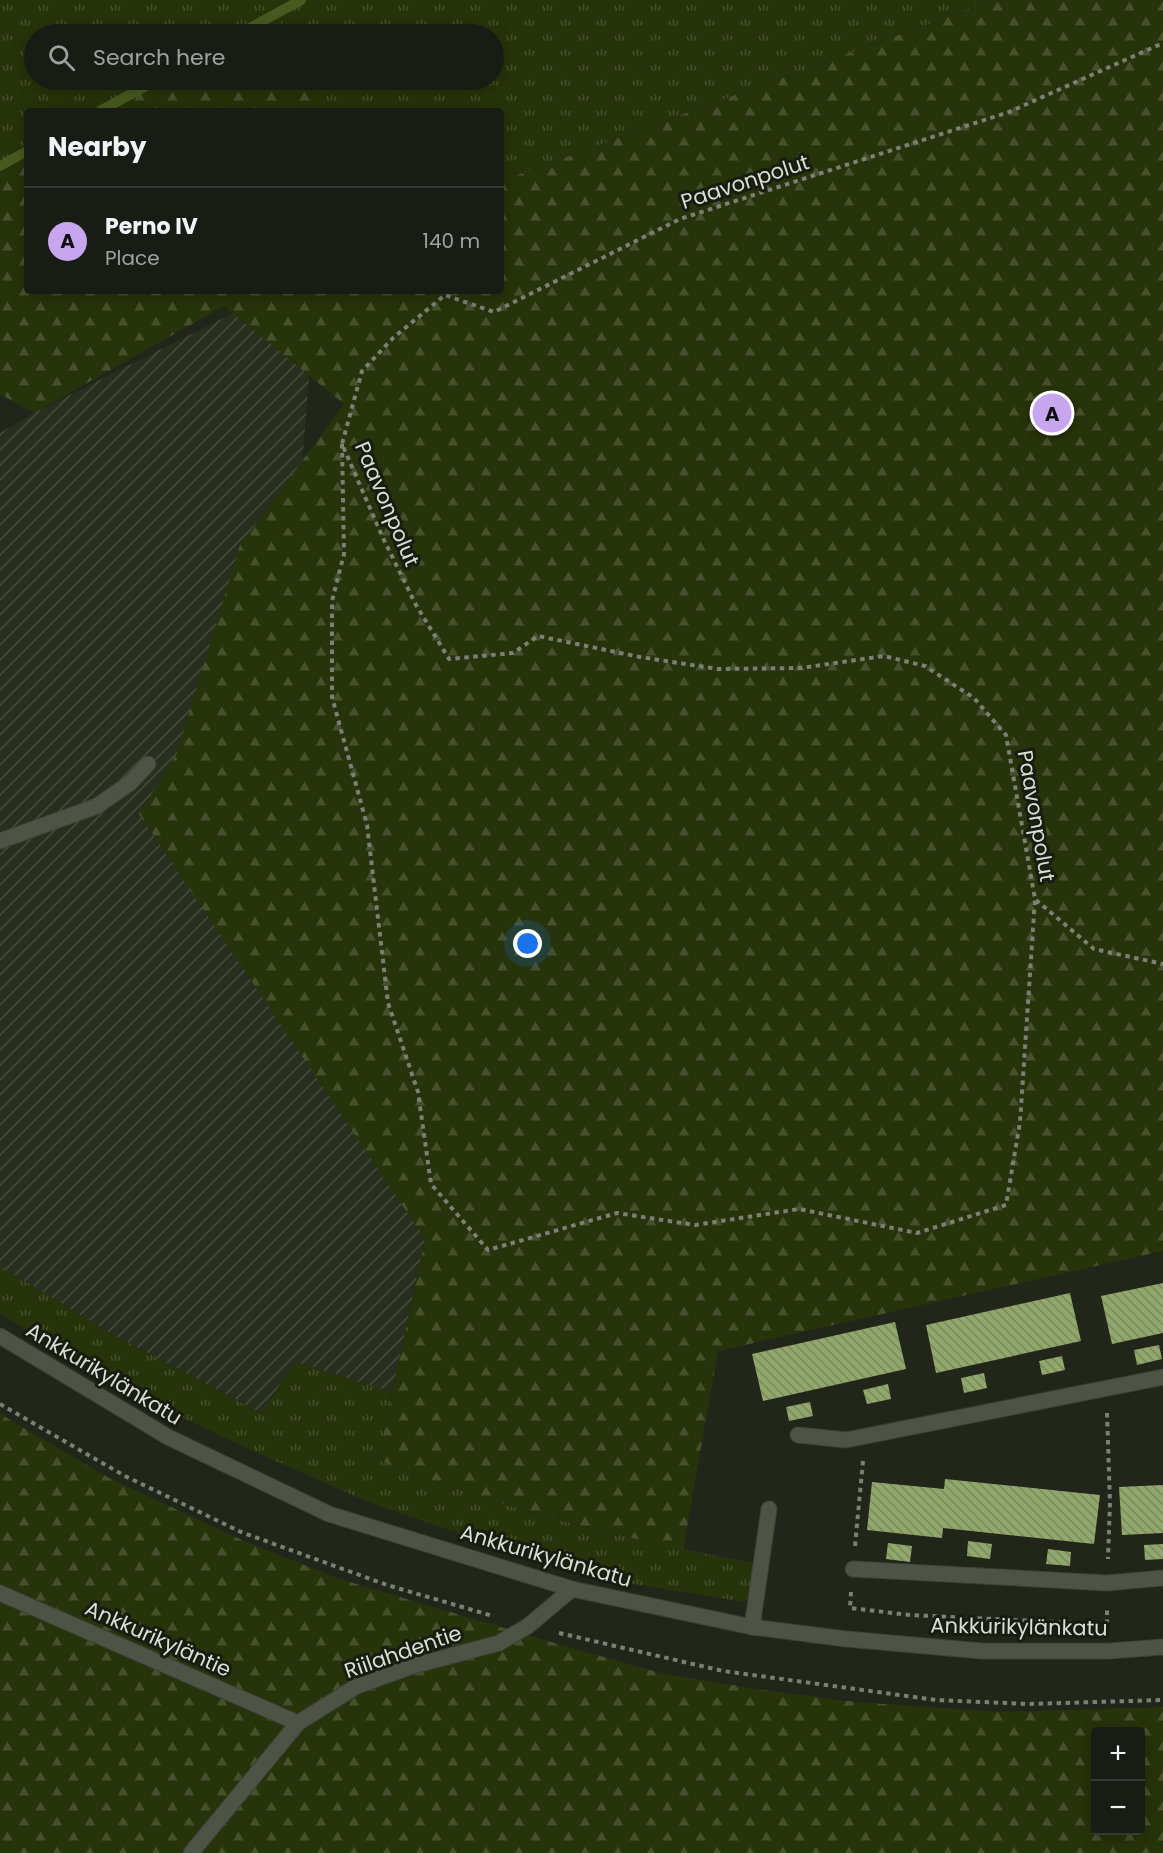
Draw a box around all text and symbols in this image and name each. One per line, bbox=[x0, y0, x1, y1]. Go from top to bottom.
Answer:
search box bbox=[24, 24, 504, 90]
icon: search bbox=[45, 41, 78, 74]
text: Search here bbox=[93, 42, 226, 73]
text: Nearby bbox=[48, 129, 146, 165]
street label: Paavonpolut bbox=[677, 147, 813, 216]
text: Perno IV bbox=[105, 211, 198, 242]
text: A bbox=[60, 227, 75, 255]
text: 140 m bbox=[423, 227, 480, 255]
text: Place bbox=[105, 244, 160, 272]
pin: A bbox=[1032, 390, 1072, 436]
street label: Paavonpolut bbox=[348, 437, 427, 571]
street label: Paavonpolut bbox=[1011, 748, 1062, 884]
your location bbox=[513, 929, 542, 958]
street label: Ankkurikylänkatu bbox=[21, 1316, 188, 1432]
street label: Ankkurikylänkatu bbox=[457, 1517, 635, 1594]
street label: Ankkurikyläntie bbox=[81, 1593, 236, 1684]
street label: Ankkurikylänkatu bbox=[930, 1610, 1108, 1643]
street label: Riilahdentie bbox=[340, 1618, 465, 1685]
map controls bbox=[1091, 1727, 1145, 1835]
button: + bbox=[1091, 1727, 1145, 1781]
button: − bbox=[1091, 1781, 1145, 1835]

